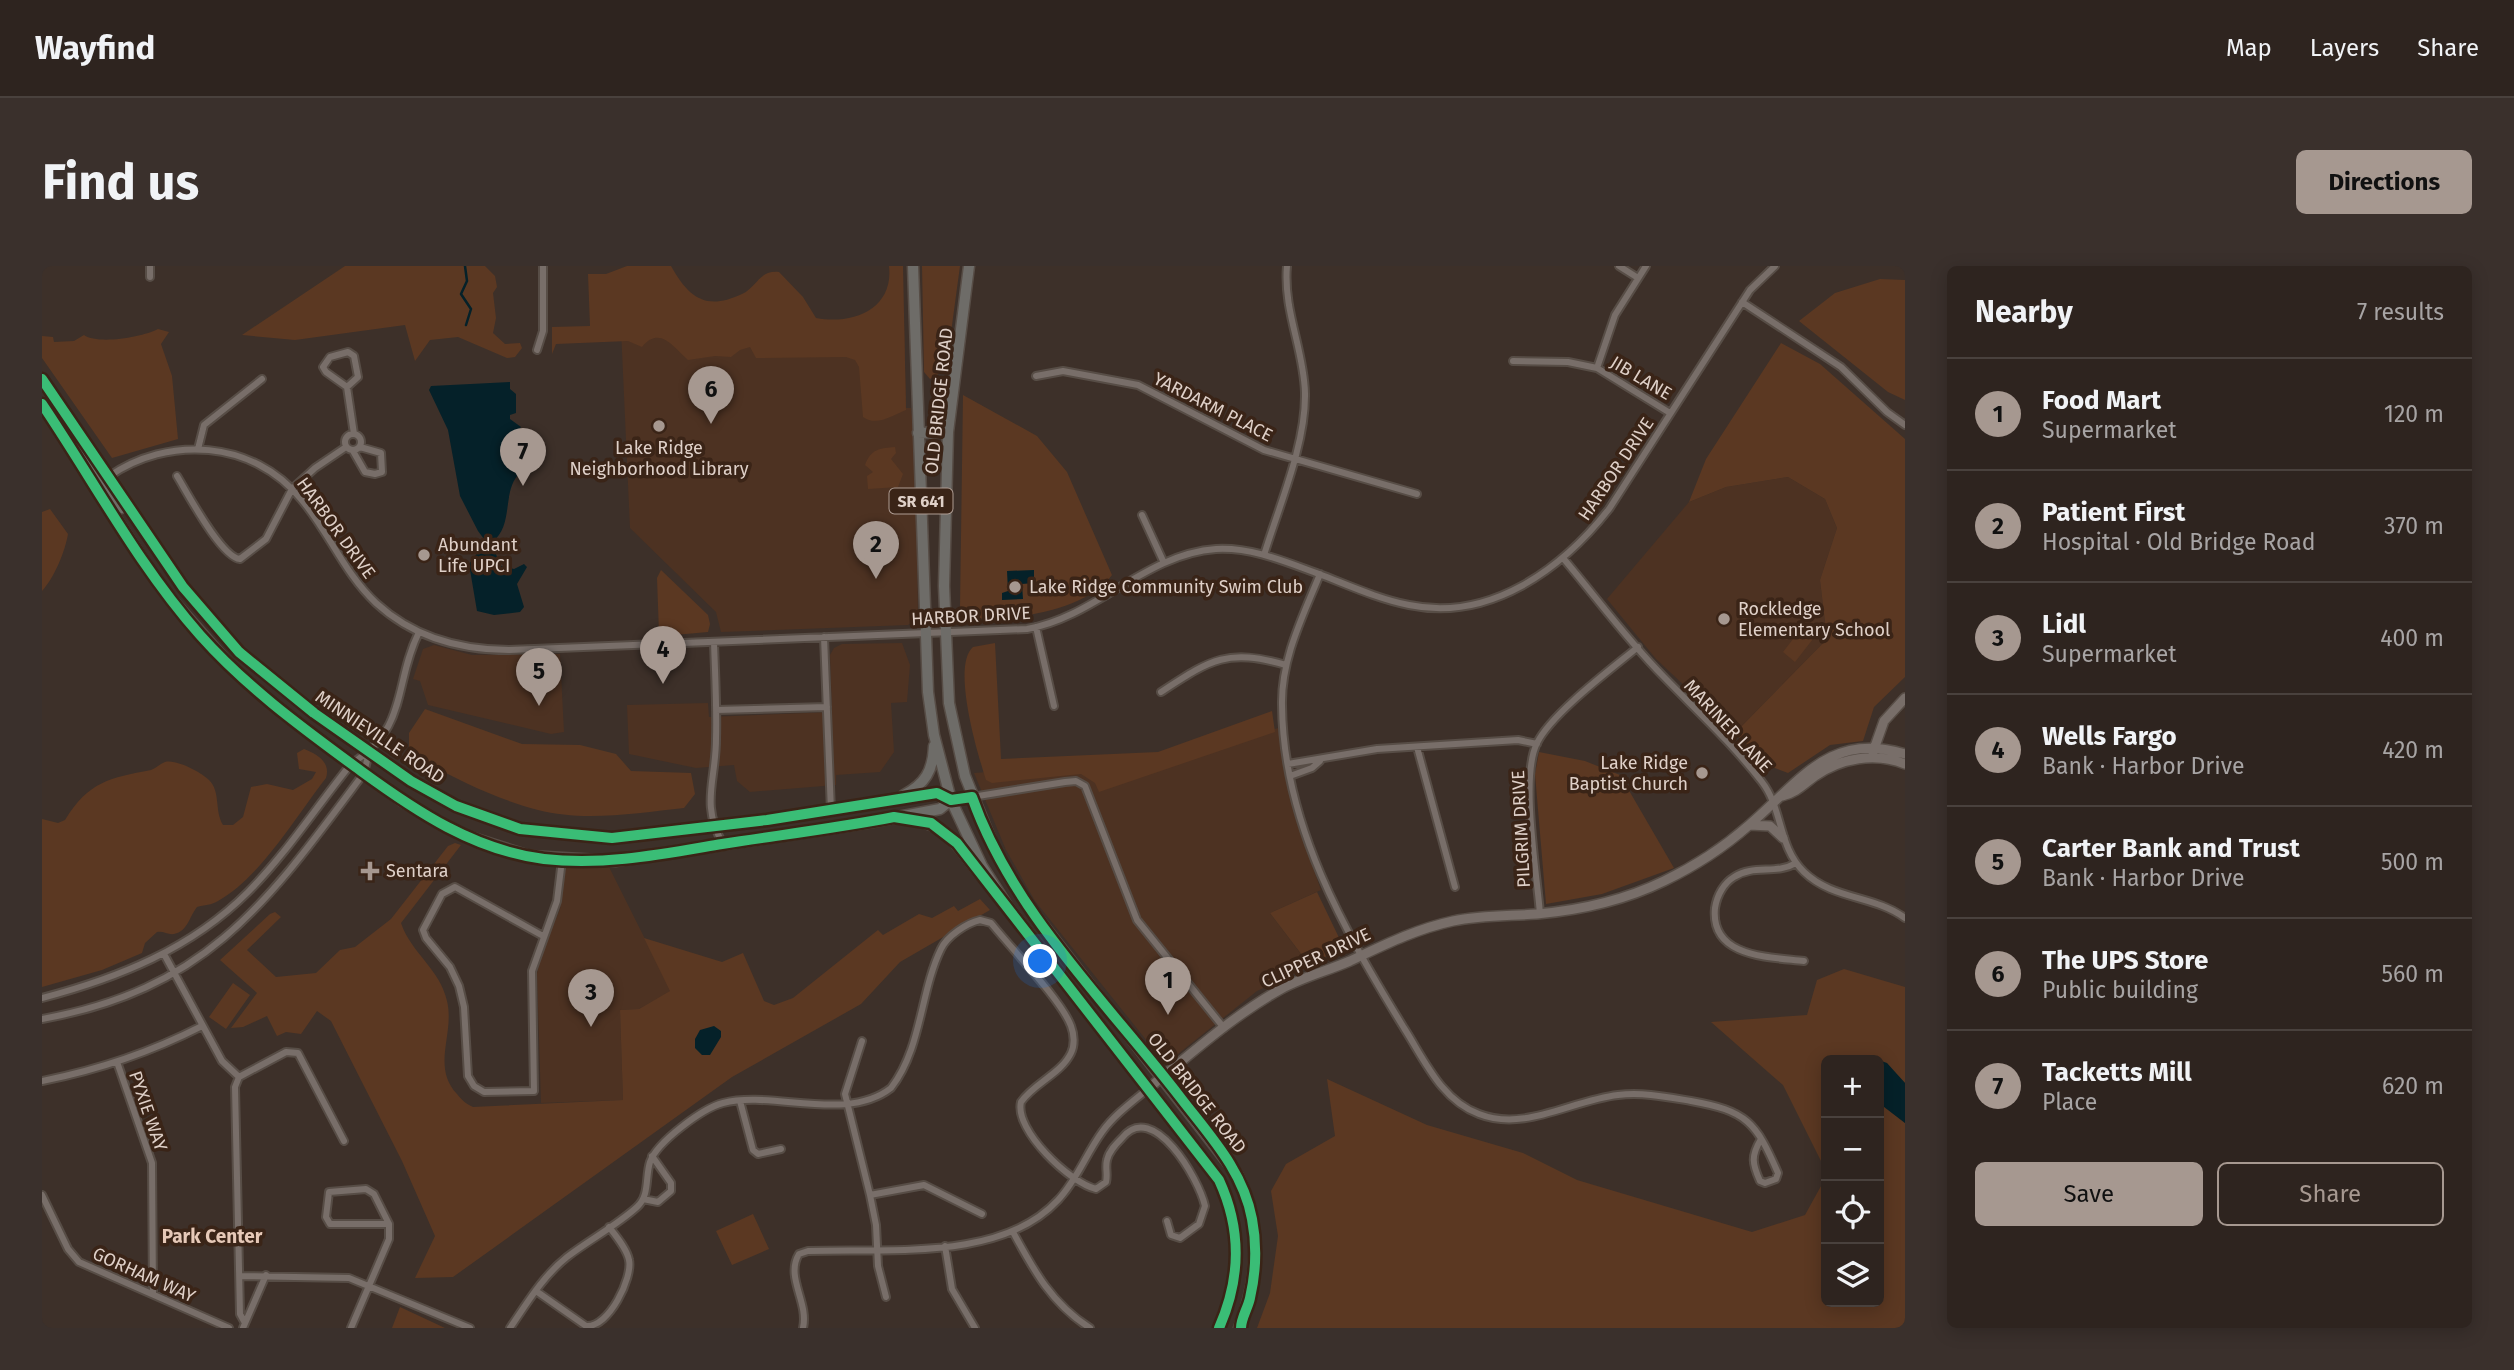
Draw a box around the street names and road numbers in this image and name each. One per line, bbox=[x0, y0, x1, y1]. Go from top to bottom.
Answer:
street label: OLD BRIDGE ROAD bbox=[920, 327, 958, 475]
street label: JIB LANE bbox=[1606, 351, 1676, 405]
street label: YARDARM PLACE bbox=[1150, 367, 1276, 447]
street label: HARBOR DRIVE bbox=[1573, 413, 1659, 525]
street label: HARBOR DRIVE bbox=[292, 473, 380, 583]
road number: SR 641 bbox=[890, 488, 952, 513]
street label: HARBOR DRIVE bbox=[911, 602, 1031, 630]
street label: MARINER LANE bbox=[1679, 675, 1777, 777]
street label: MINNIEVILLE ROAD bbox=[311, 686, 449, 788]
street label: PILGRIM DRIVE bbox=[1507, 770, 1535, 888]
street label: CLIPPER DRIVE bbox=[1258, 923, 1374, 993]
street label: OLD BRIDGE ROAD bbox=[1143, 1028, 1251, 1158]
street label: PYXIE WAY bbox=[124, 1068, 172, 1154]
street label: GORHAM WAY bbox=[89, 1243, 199, 1308]

